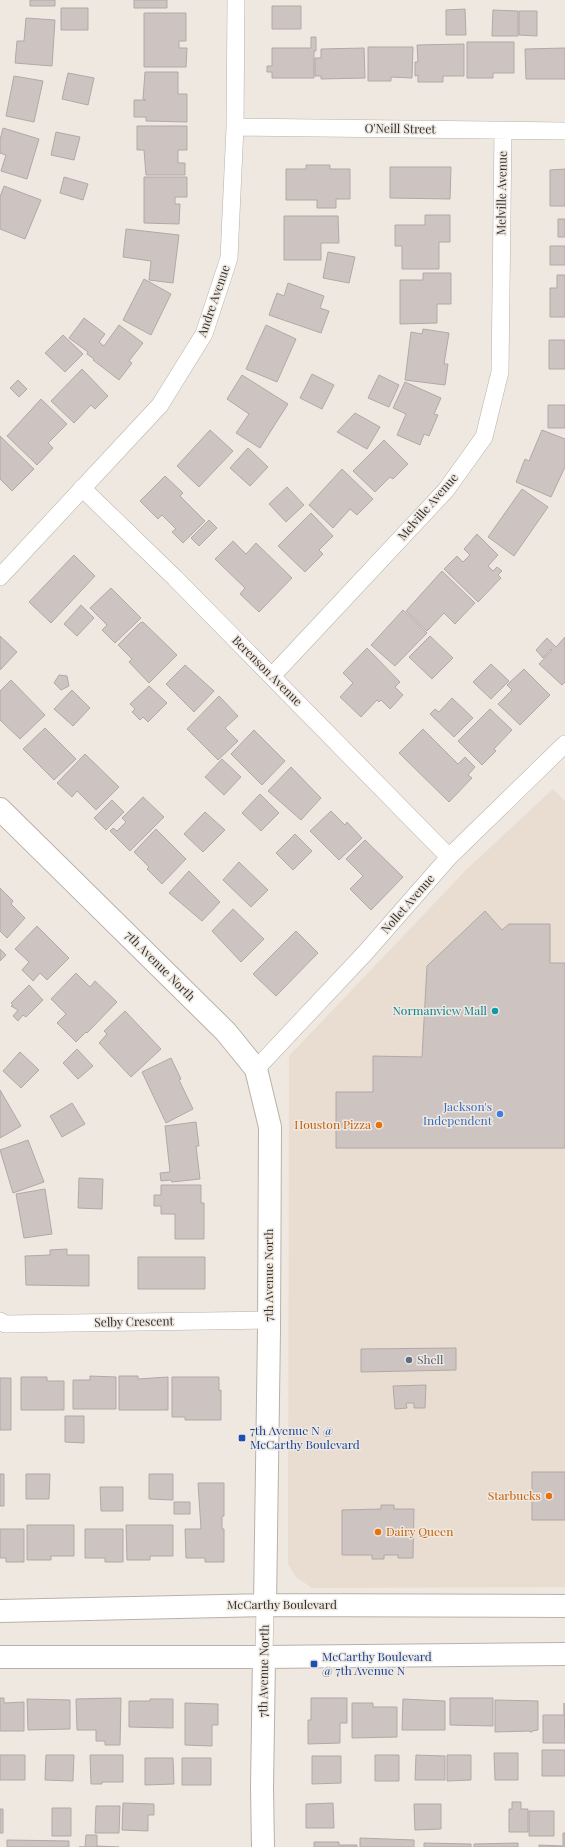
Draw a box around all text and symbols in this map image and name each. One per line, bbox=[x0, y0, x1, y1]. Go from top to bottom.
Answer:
street label: O'Neill Street bbox=[364, 119, 436, 137]
street label: Melville Avenue bbox=[492, 151, 510, 235]
street label: Andre Avenue bbox=[193, 263, 233, 340]
street label: Melville Avenue bbox=[394, 469, 461, 543]
street label: Berenson Avenue bbox=[229, 632, 306, 709]
street label: Nollet Avenue bbox=[377, 870, 437, 936]
street label: 7th Avenue North bbox=[122, 927, 199, 1004]
place label: Normanview Mall bbox=[393, 1002, 488, 1018]
marker: Normanview Mall bbox=[490, 1006, 500, 1016]
place label: Jackson's Independent bbox=[423, 1098, 493, 1128]
marker: Jackson's Independent bbox=[495, 1109, 505, 1119]
place label: Houston Pizza bbox=[294, 1116, 371, 1132]
marker: Houston Pizza bbox=[374, 1120, 384, 1130]
street label: 7th Avenue North bbox=[260, 1229, 276, 1321]
street label: Selby Crescent bbox=[94, 1312, 175, 1330]
place label: Shell bbox=[417, 1351, 444, 1367]
marker: Shell bbox=[404, 1355, 414, 1365]
place label: 7th Avenue N @ McCarthy Boulevard bbox=[250, 1422, 360, 1452]
marker: 7th Avenue N @ McCarthy Boulevard bbox=[237, 1433, 247, 1443]
place label: Starbucks bbox=[488, 1487, 541, 1503]
marker: Starbucks bbox=[544, 1491, 554, 1501]
place label: Dairy Queen bbox=[386, 1523, 453, 1539]
marker: Dairy Queen bbox=[373, 1527, 383, 1537]
street label: McCarthy Boulevard bbox=[227, 1596, 337, 1612]
street label: 7th Avenue North bbox=[254, 1624, 272, 1718]
place label: McCarthy Boulevard @ 7th Avenue N bbox=[322, 1648, 432, 1678]
marker: McCarthy Boulevard @ 7th Avenue N bbox=[309, 1659, 319, 1669]

